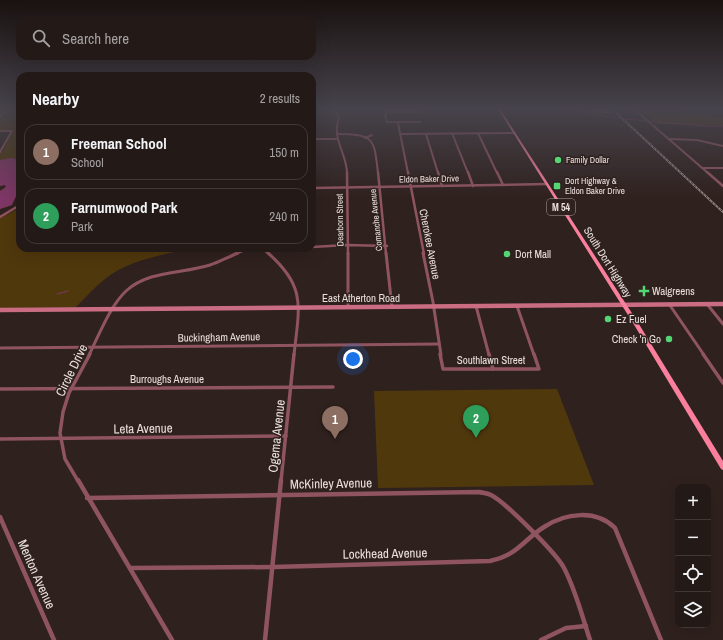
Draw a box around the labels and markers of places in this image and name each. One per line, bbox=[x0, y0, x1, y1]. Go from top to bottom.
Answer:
place label: Family Dollar bbox=[566, 154, 610, 166]
marker: Family Dollar bbox=[553, 155, 563, 165]
place label: Dort Highway & Eldon Baker Drive bbox=[565, 175, 625, 197]
marker: Dort Highway & Eldon Baker Drive bbox=[552, 181, 562, 191]
place label: Dort Mall bbox=[515, 247, 551, 261]
marker: Dort Mall bbox=[502, 249, 512, 259]
place label: Walgreens bbox=[652, 284, 695, 298]
marker: Walgreens bbox=[639, 286, 649, 296]
place label: Ez Fuel bbox=[616, 312, 647, 326]
marker: Ez Fuel bbox=[603, 314, 613, 324]
place label: Check 'n Go bbox=[612, 332, 661, 346]
marker: Check 'n Go bbox=[664, 334, 674, 344]
pin: 2 bbox=[463, 405, 489, 438]
pin: 1 bbox=[322, 406, 348, 439]

